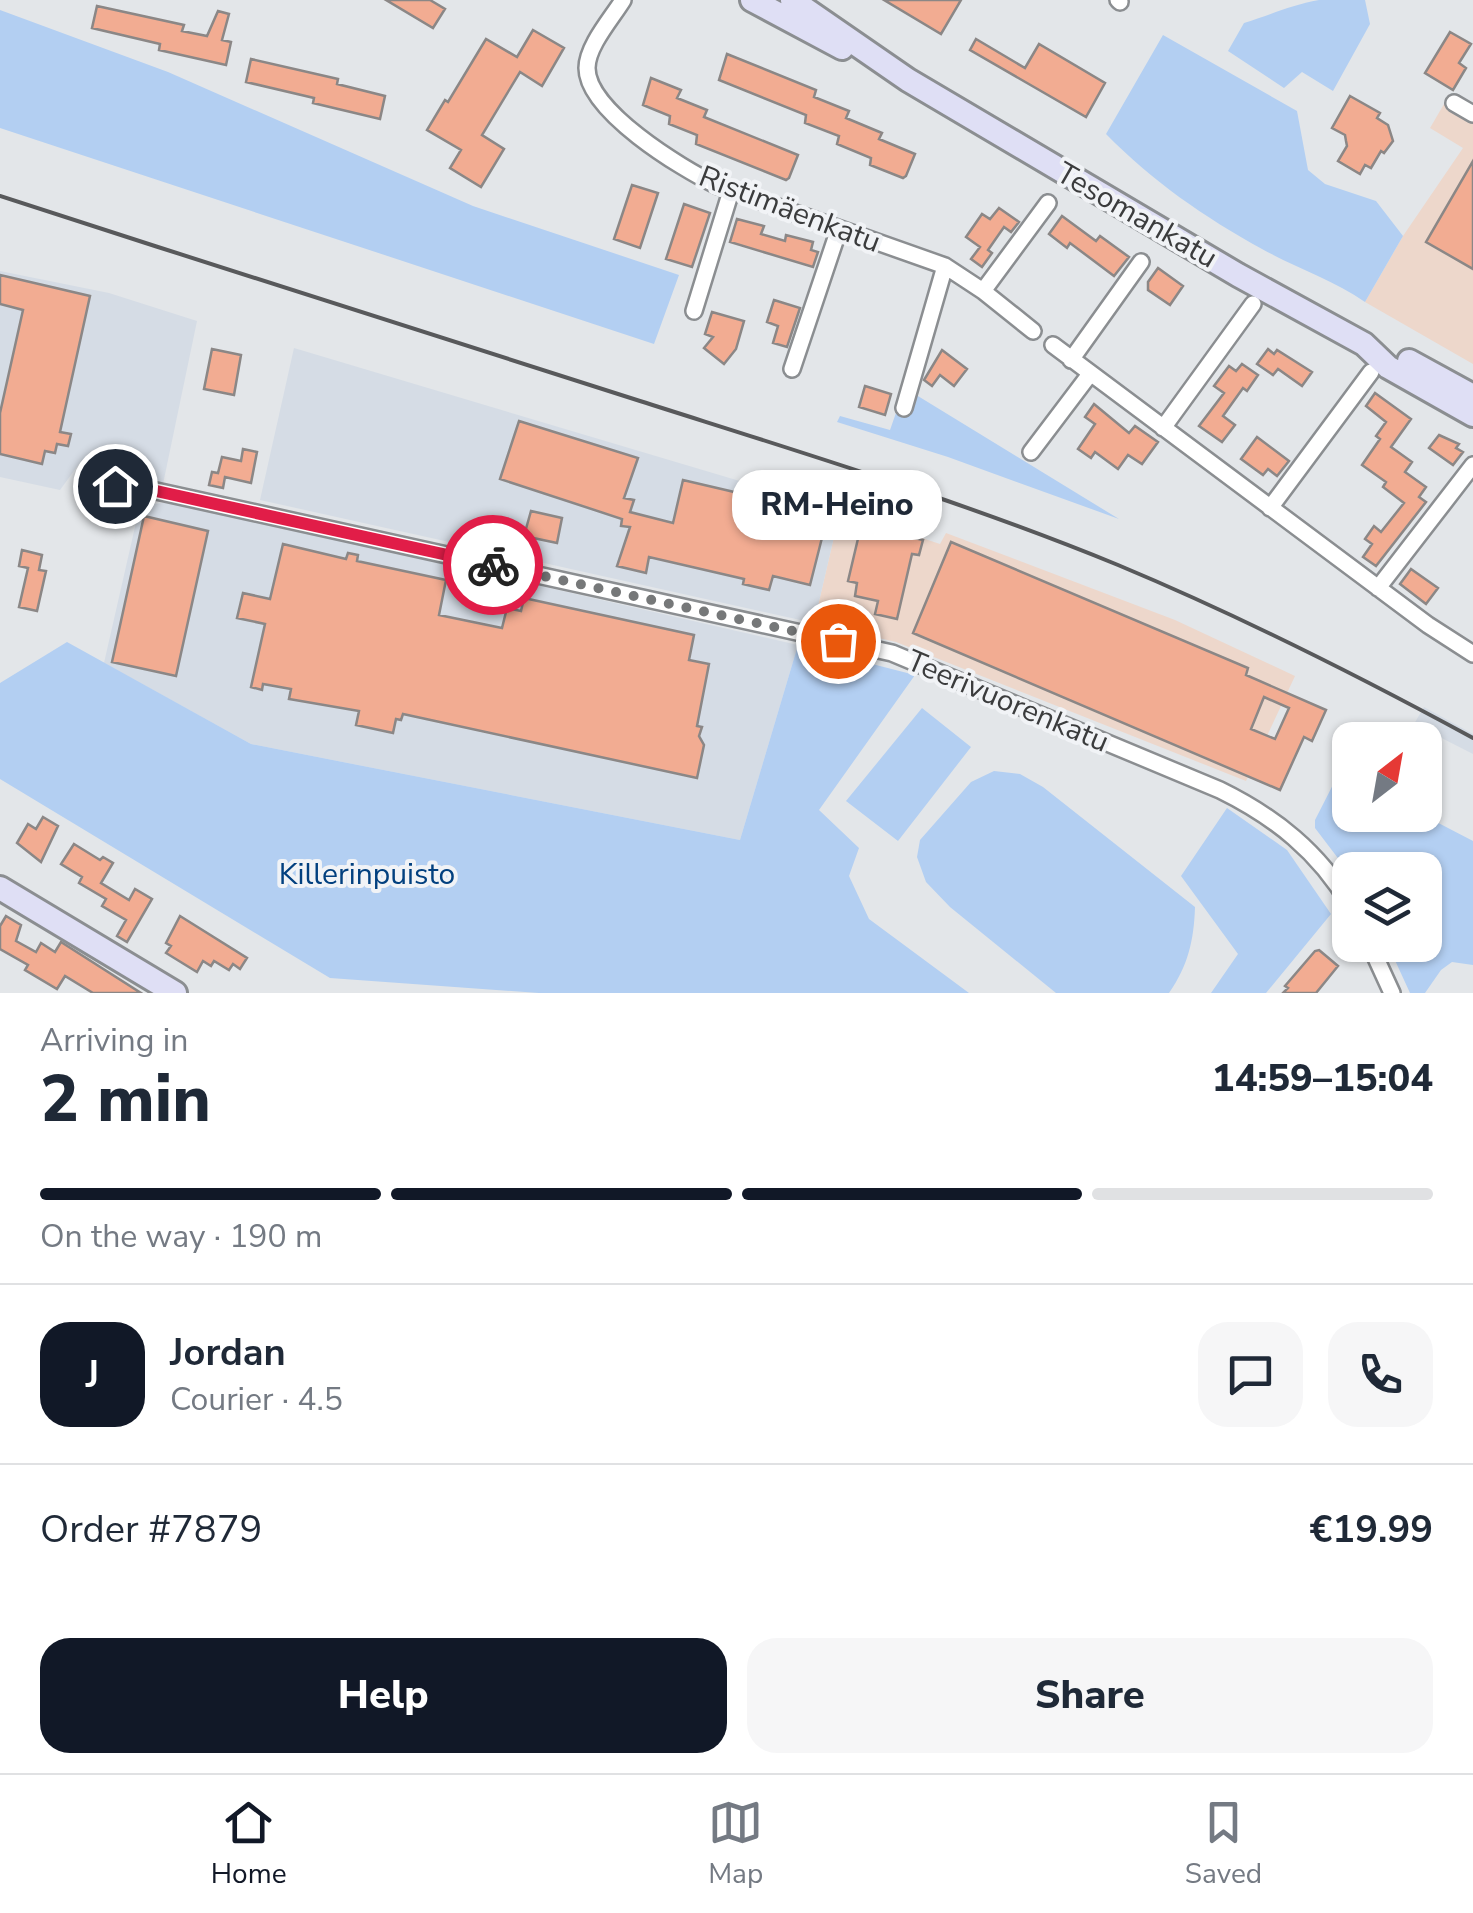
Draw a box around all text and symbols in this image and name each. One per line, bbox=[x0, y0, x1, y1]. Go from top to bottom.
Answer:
street label: Tesomankatu bbox=[1049, 153, 1225, 278]
street label: Ristimäenkatu bbox=[693, 156, 887, 263]
pin bbox=[73, 444, 158, 529]
icon: home bbox=[88, 459, 143, 514]
callout: RM-Heino bbox=[733, 471, 943, 541]
text: RM-Heino bbox=[760, 483, 914, 526]
courier bbox=[443, 515, 543, 615]
icon: bike bbox=[466, 538, 521, 593]
pin bbox=[796, 599, 881, 684]
icon: bag bbox=[811, 614, 866, 669]
street label: Teerivuorenkatu bbox=[900, 640, 1115, 763]
north arrow bbox=[1332, 722, 1442, 832]
map controls bbox=[1332, 722, 1442, 962]
button: layers bbox=[1332, 852, 1442, 962]
park label: Killerinpuisto bbox=[279, 854, 455, 895]
text: Arriving in bbox=[40, 1019, 188, 1062]
text: 14:59–15:04 bbox=[1212, 1053, 1433, 1104]
text: 2 min bbox=[40, 1055, 211, 1144]
text: On the way · 190 m bbox=[40, 1215, 322, 1258]
button: chat bbox=[1198, 1322, 1303, 1427]
button: phone bbox=[1328, 1322, 1433, 1427]
text: Jordan bbox=[170, 1327, 286, 1378]
text: J bbox=[86, 1349, 99, 1400]
text: Courier · 4.5 bbox=[170, 1378, 343, 1421]
text: Order #7879 bbox=[40, 1504, 262, 1555]
text: €19.99 bbox=[1310, 1504, 1433, 1555]
button: Help bbox=[40, 1638, 727, 1753]
button: Share bbox=[747, 1638, 1433, 1753]
tab: Home bbox=[211, 1795, 287, 1893]
tab: Map bbox=[708, 1795, 763, 1893]
tab: Saved bbox=[1185, 1795, 1262, 1893]

